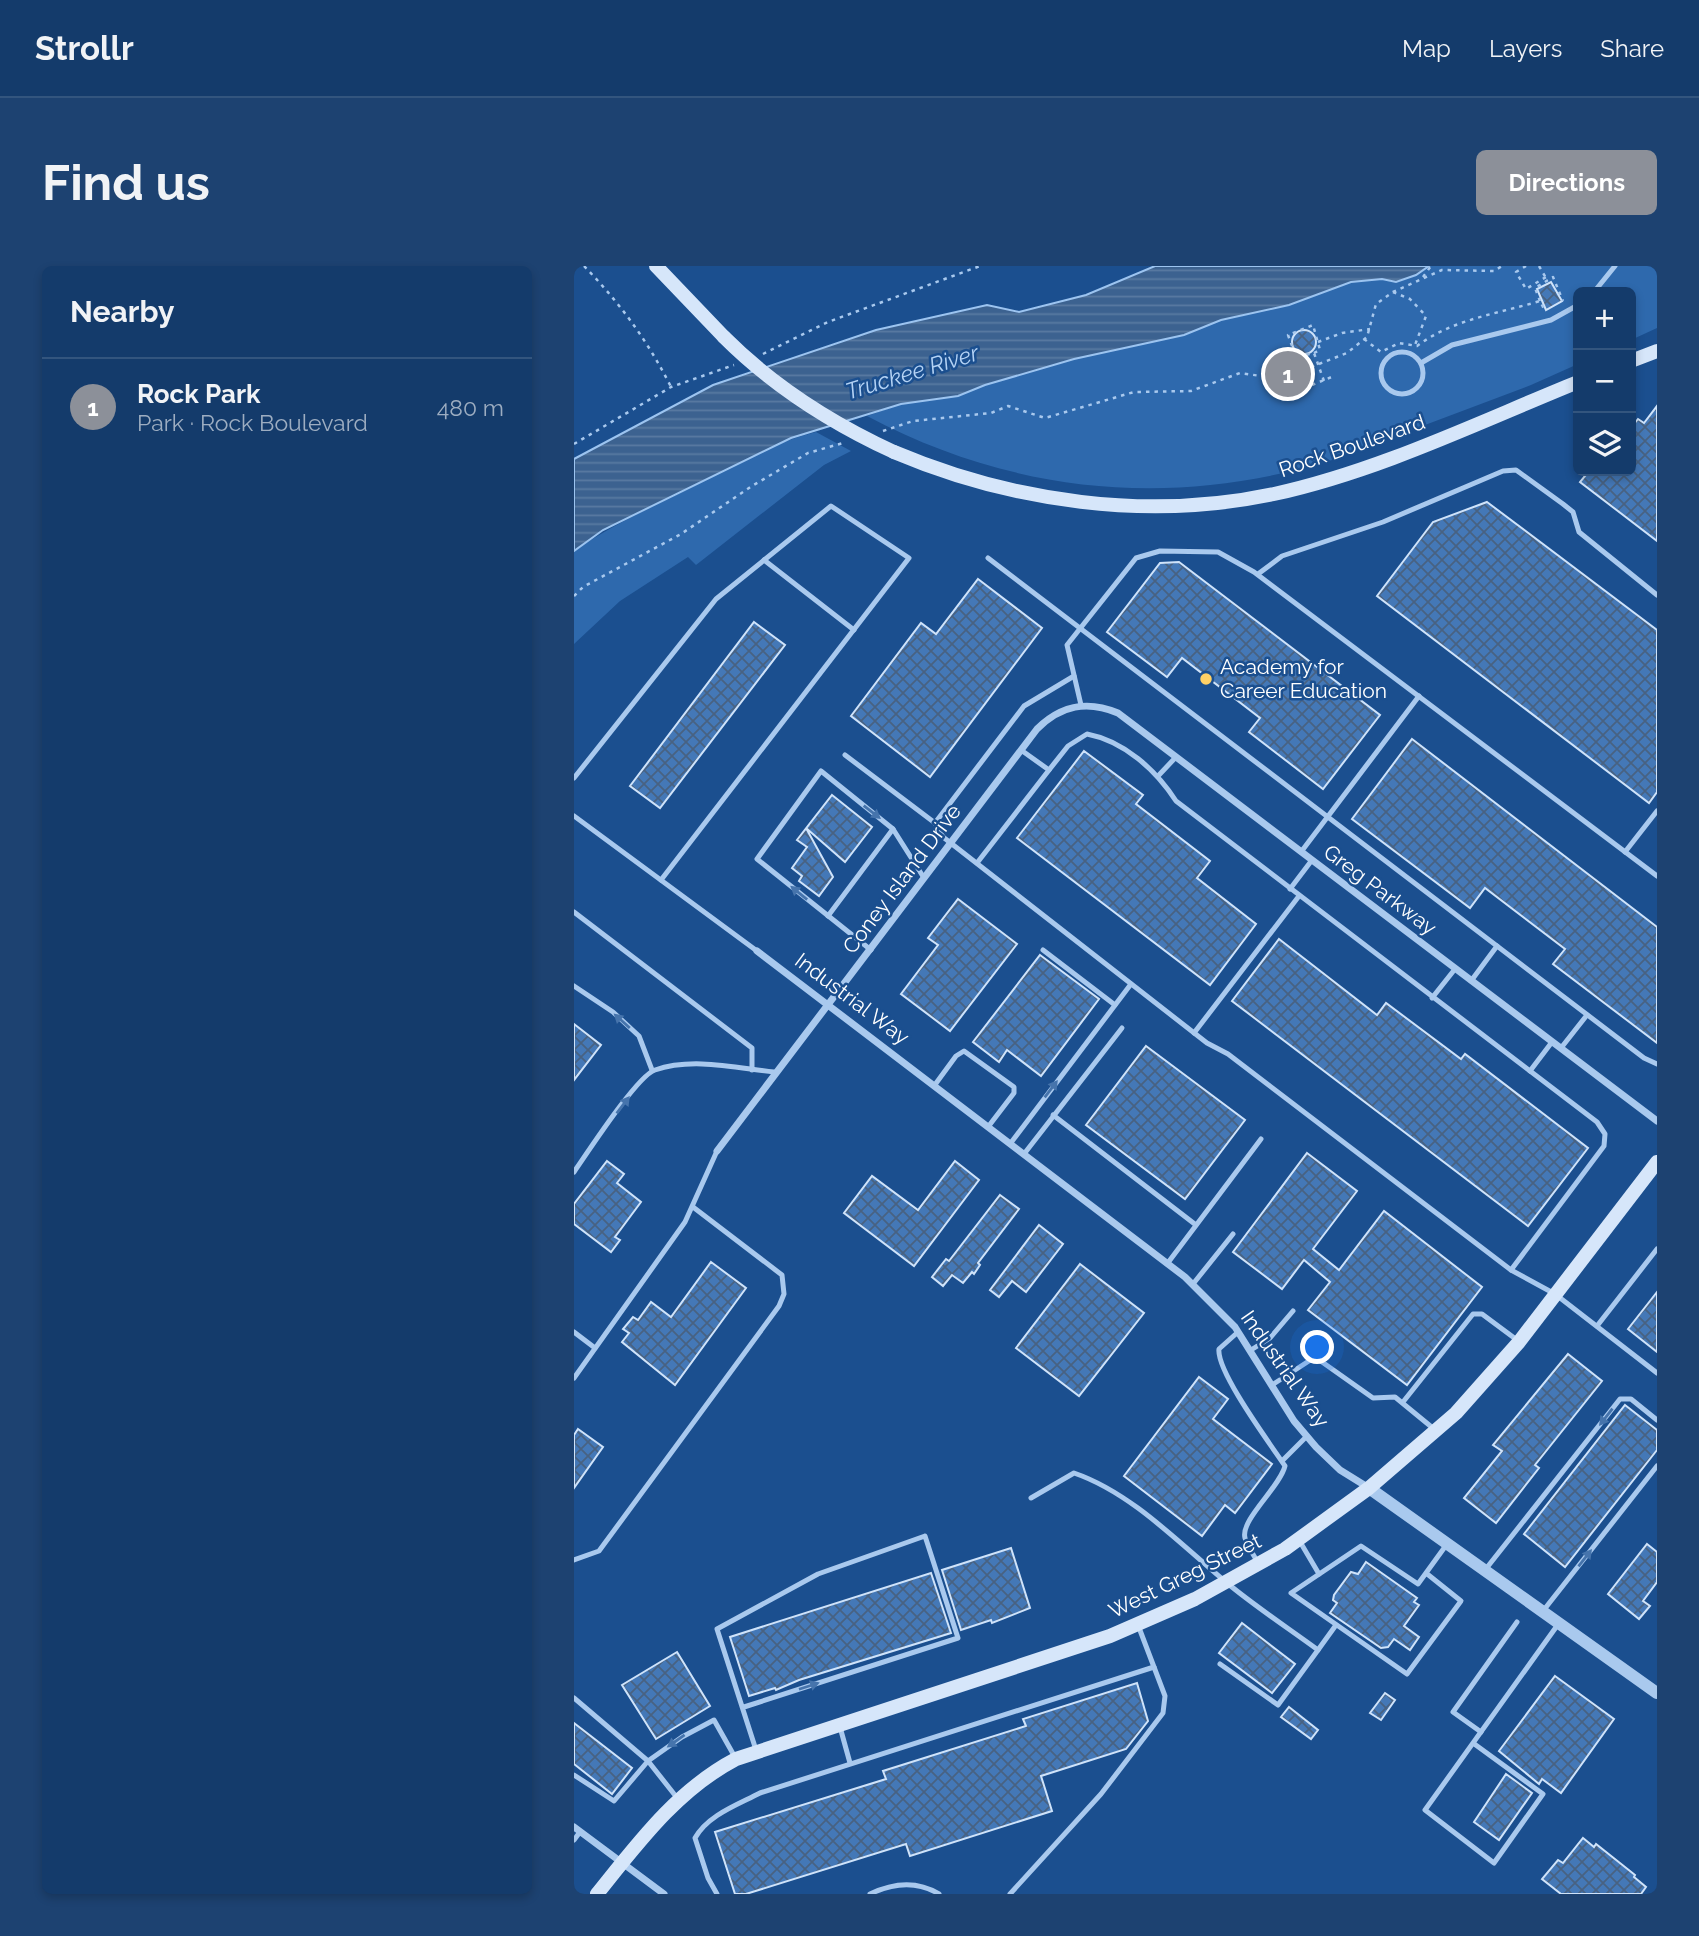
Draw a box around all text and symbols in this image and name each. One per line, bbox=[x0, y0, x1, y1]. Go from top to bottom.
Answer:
text: Strollr bbox=[35, 29, 134, 68]
text: Map bbox=[1402, 34, 1451, 63]
text: Layers bbox=[1489, 34, 1562, 63]
text: Share bbox=[1600, 34, 1664, 63]
button: Directions bbox=[1476, 150, 1657, 215]
text: Find us bbox=[42, 154, 210, 211]
map controls bbox=[1573, 287, 1636, 476]
button: + bbox=[1573, 287, 1636, 350]
text: Nearby bbox=[70, 294, 174, 329]
water label: Truckee River bbox=[842, 338, 983, 405]
pin: 1 bbox=[1265, 348, 1311, 400]
button: − bbox=[1573, 350, 1636, 413]
text: Rock Park bbox=[137, 379, 261, 409]
text: 1 bbox=[87, 394, 99, 421]
text: 480 m bbox=[437, 394, 504, 421]
text: Park · Rock Boulevard bbox=[137, 409, 368, 436]
street label: Rock Boulevard bbox=[1275, 409, 1428, 482]
button: layers bbox=[1573, 413, 1636, 476]
place label: Academy for Career Education bbox=[1220, 654, 1387, 703]
marker: Academy for Career Education bbox=[1198, 671, 1214, 687]
street label: Coney Island Drive bbox=[837, 799, 966, 958]
one-way arrow bbox=[863, 804, 881, 819]
street label: Greg Parkway bbox=[1319, 839, 1442, 940]
one-way arrow bbox=[790, 885, 808, 900]
street label: Industrial Way bbox=[790, 948, 914, 1050]
one-way arrow bbox=[614, 1013, 631, 1029]
one-way arrow bbox=[1044, 1080, 1058, 1099]
one-way arrow bbox=[615, 1096, 629, 1114]
street label: Industrial Way bbox=[1236, 1306, 1335, 1432]
your location bbox=[1300, 1330, 1334, 1364]
one-way arrow bbox=[1598, 1408, 1613, 1426]
street label: West Greg Street bbox=[1105, 1528, 1265, 1623]
one-way arrow bbox=[1577, 1549, 1592, 1567]
one-way arrow bbox=[799, 1681, 820, 1691]
one-way arrow bbox=[667, 1734, 685, 1748]

